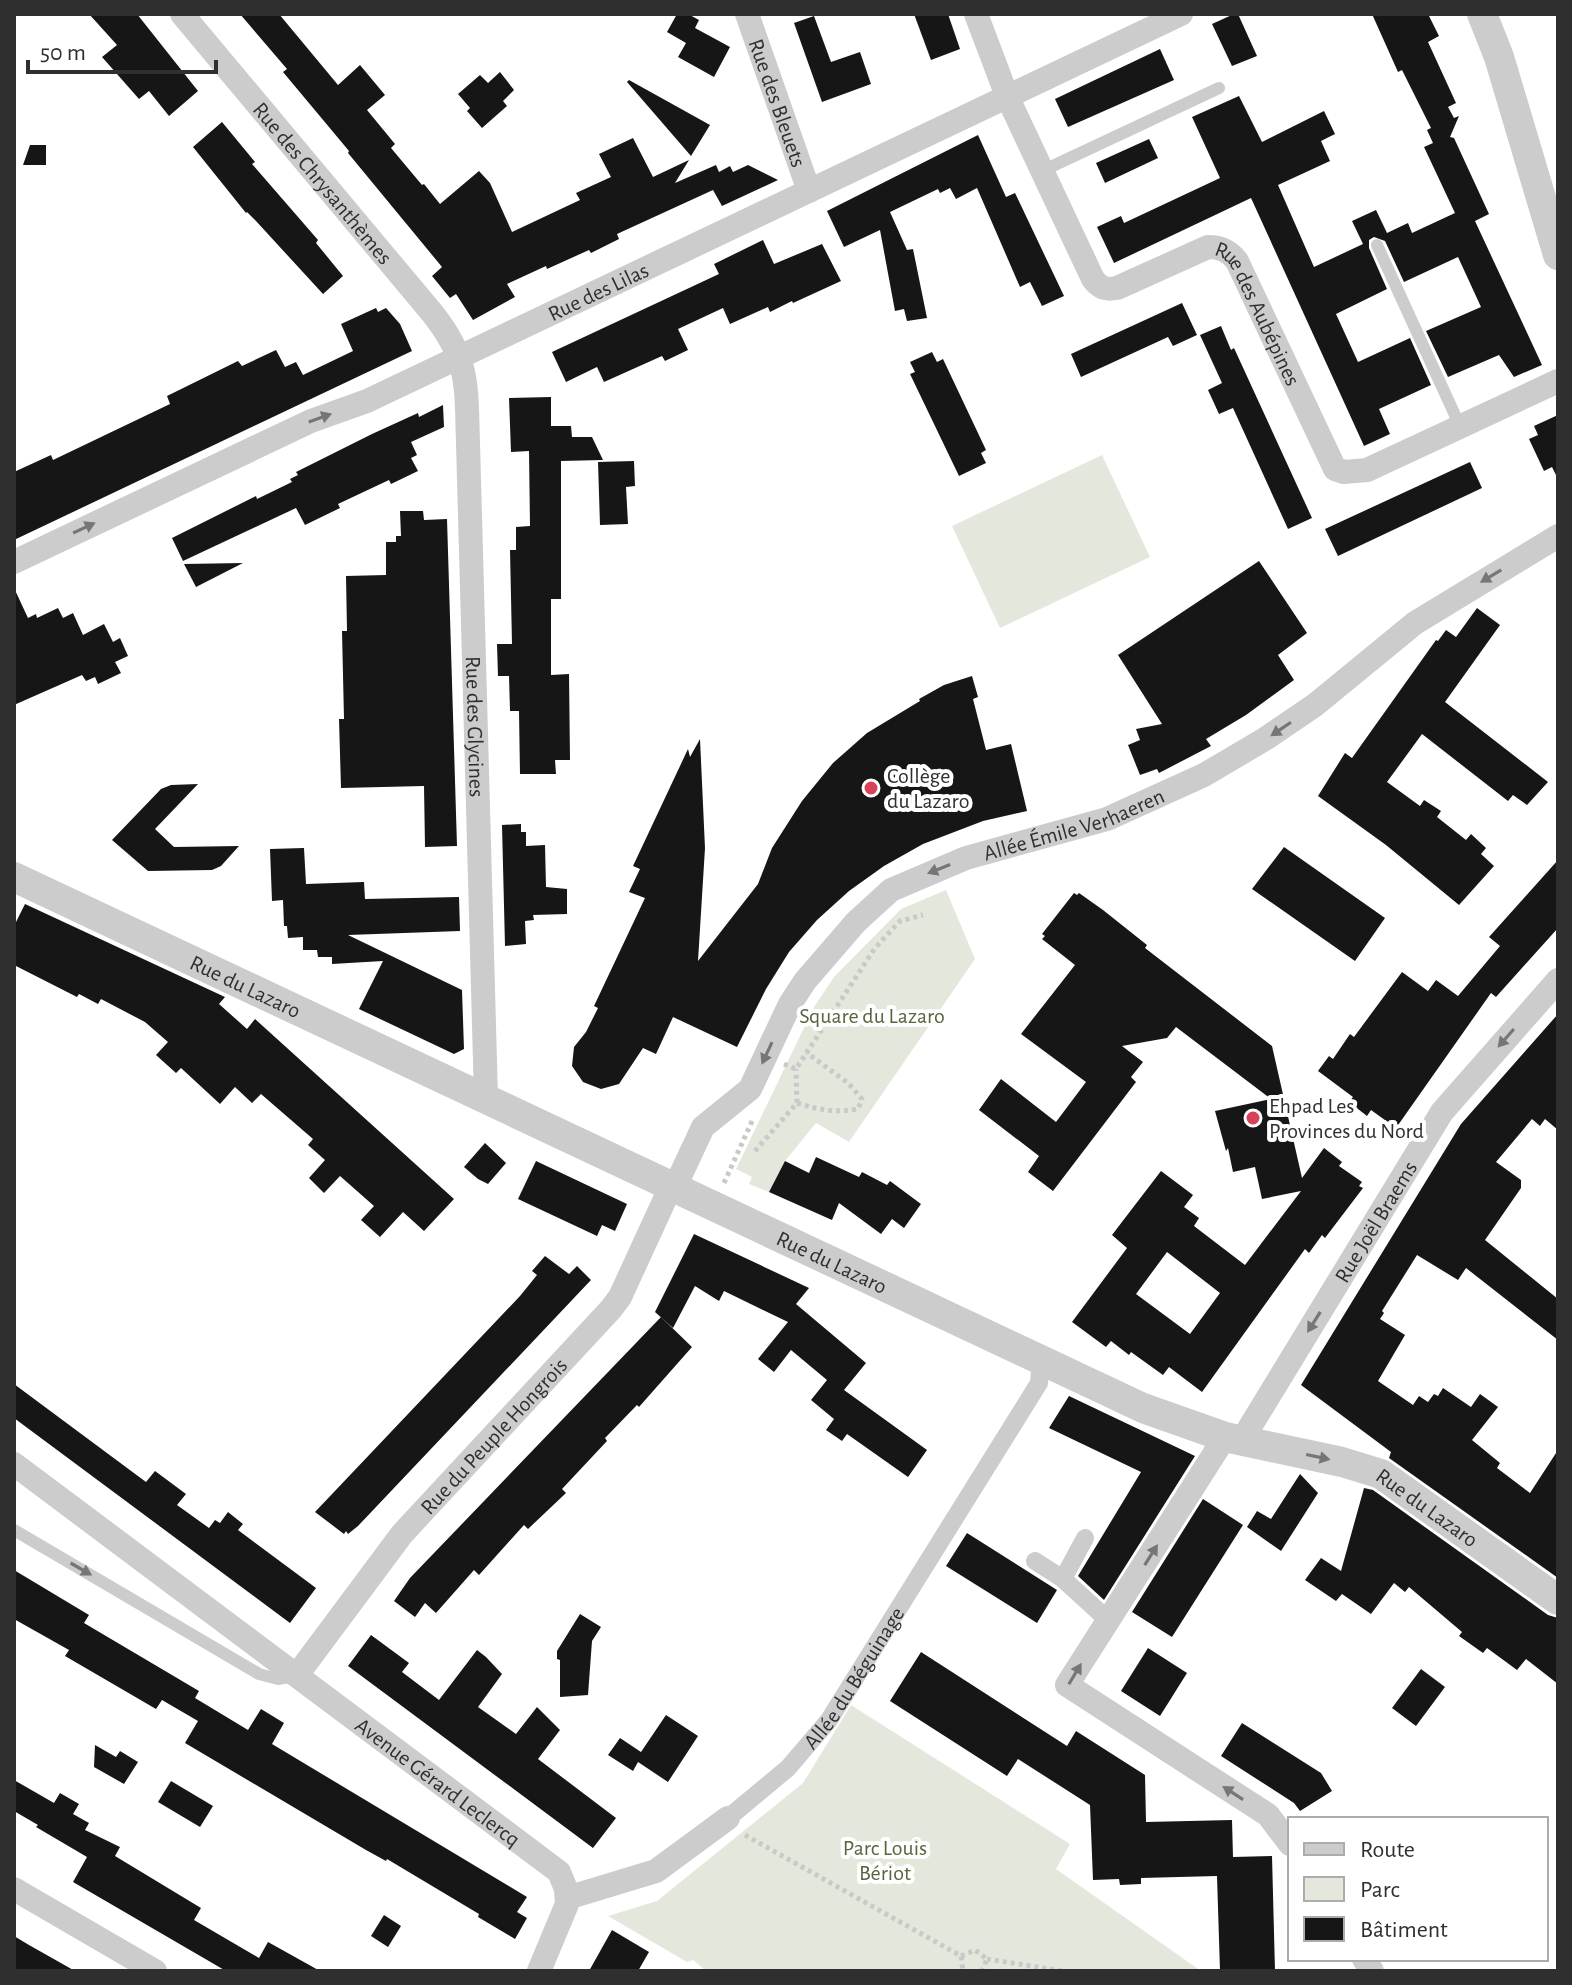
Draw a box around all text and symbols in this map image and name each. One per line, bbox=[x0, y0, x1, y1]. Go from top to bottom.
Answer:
scale bar bbox=[28, 24, 216, 74]
street label: Rue des Bleuets bbox=[745, 36, 810, 170]
text: 50 m bbox=[40, 41, 86, 65]
street label: Rue des Chrysanthèmes bbox=[249, 98, 396, 269]
street label: Rue des Aubépines bbox=[1212, 238, 1304, 389]
street label: Rue des Lilas bbox=[545, 259, 652, 325]
one-way arrow bbox=[308, 412, 332, 424]
one-way arrow bbox=[73, 521, 96, 535]
one-way arrow bbox=[1480, 569, 1502, 583]
street label: Rue des Glycines bbox=[462, 656, 488, 797]
one-way arrow bbox=[1271, 721, 1292, 736]
place label: Collège du Lazaro bbox=[887, 765, 969, 812]
marker: Collège du Lazaro bbox=[862, 779, 880, 797]
street label: Allée Émile Verhaeren bbox=[981, 785, 1168, 865]
one-way arrow bbox=[927, 863, 951, 876]
street label: Rue du Lazaro bbox=[187, 952, 304, 1022]
park label: Square du Lazaro bbox=[799, 1005, 945, 1027]
one-way arrow bbox=[1498, 1027, 1515, 1047]
one-way arrow bbox=[760, 1041, 774, 1065]
place label: Ehpad Les Provinces du Nord bbox=[1269, 1095, 1424, 1142]
marker: Ehpad Les Provinces du Nord bbox=[1244, 1109, 1262, 1127]
street label: Rue Joël Braems bbox=[1331, 1157, 1421, 1286]
street label: Rue du Lazaro bbox=[773, 1227, 890, 1298]
one-way arrow bbox=[1307, 1311, 1321, 1333]
street label: Rue du Peuple Hongrois bbox=[417, 1354, 572, 1519]
one-way arrow bbox=[1306, 1451, 1331, 1464]
street label: Rue du Lazaro bbox=[1372, 1464, 1482, 1551]
one-way arrow bbox=[1143, 1544, 1158, 1565]
one-way arrow bbox=[70, 1562, 92, 1576]
street label: Allée du Béguinage bbox=[799, 1603, 909, 1753]
one-way arrow bbox=[1067, 1663, 1082, 1686]
street label: Avenue Gérard Leclercq bbox=[351, 1714, 524, 1851]
one-way arrow bbox=[1222, 1786, 1244, 1800]
legend bbox=[1288, 1817, 1548, 1961]
park label: Parc Louis Bériot bbox=[843, 1837, 927, 1884]
text: Route bbox=[1360, 1838, 1415, 1862]
text: Parc bbox=[1360, 1878, 1400, 1902]
text: Bâtiment bbox=[1360, 1918, 1448, 1942]

